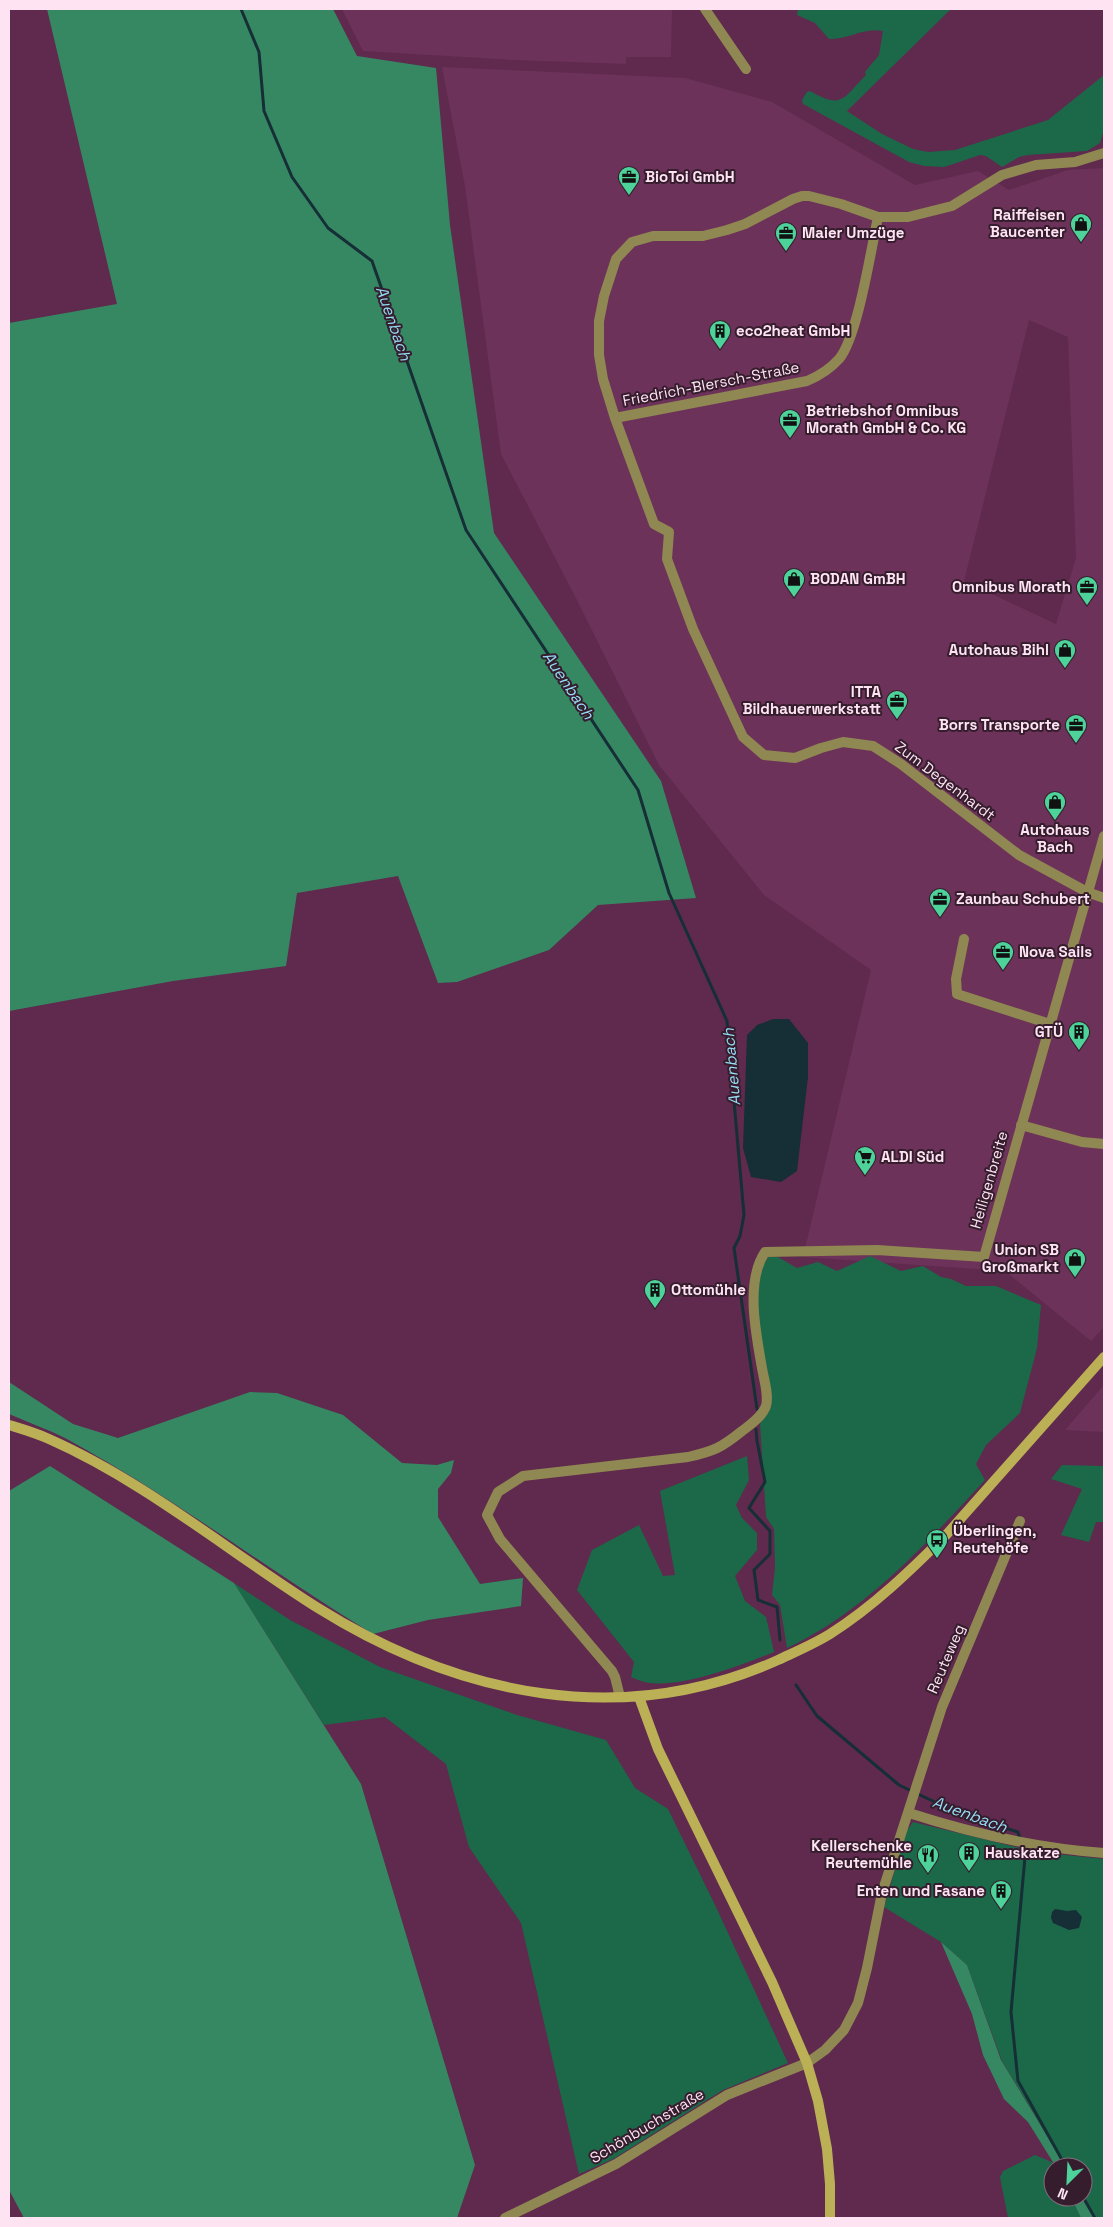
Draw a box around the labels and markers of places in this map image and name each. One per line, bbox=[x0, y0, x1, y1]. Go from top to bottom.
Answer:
office icon: BioToi GmbH bbox=[617, 165, 641, 196]
place label: BioToi GmbH bbox=[645, 167, 735, 186]
place label: Raiffeisen Baucenter bbox=[990, 205, 1065, 241]
shop icon: Raiffeisen Baucenter bbox=[1069, 212, 1093, 243]
office icon: Maier Umzüge bbox=[774, 221, 798, 252]
place label: Maier Umzüge bbox=[802, 223, 905, 242]
building icon: eco2heat GmbH bbox=[708, 319, 732, 350]
place label: eco2heat GmbH bbox=[736, 321, 850, 340]
place label: Betriebshof Omnibus Morath GmbH & Co. KG bbox=[806, 401, 966, 437]
office icon: Betriebshof Omnibus Morath GmbH & Co. KG bbox=[778, 408, 802, 439]
shop icon: BODAN GmBH bbox=[782, 567, 806, 598]
place label: BODAN GmBH bbox=[810, 569, 906, 588]
office icon: Omnibus Morath bbox=[1075, 575, 1099, 606]
place label: Omnibus Morath bbox=[952, 577, 1071, 596]
shop icon: Autohaus Bihl bbox=[1053, 638, 1077, 669]
place label: Autohaus Bihl bbox=[949, 640, 1049, 659]
place label: ITTA Bildhauerwerkstatt bbox=[742, 682, 881, 718]
office icon: ITTA Bildhauerwerkstatt bbox=[885, 689, 909, 720]
office icon: Borrs Transporte bbox=[1064, 713, 1088, 744]
place label: Borrs Transporte bbox=[939, 715, 1060, 734]
shop icon: Autohaus Bach bbox=[1043, 790, 1067, 821]
place label: Autohaus Bach bbox=[1020, 820, 1090, 856]
office icon: Zaunbau Schubert bbox=[928, 887, 952, 918]
place label: Zaunbau Schubert bbox=[956, 889, 1090, 908]
office icon: Nova Sails bbox=[991, 940, 1015, 971]
place label: Nova Sails bbox=[1019, 942, 1092, 961]
building icon: GTÜ bbox=[1067, 1020, 1091, 1051]
place label: GTÜ bbox=[1035, 1022, 1063, 1041]
supermarket icon: ALDI Süd bbox=[853, 1145, 877, 1176]
place label: ALDI Süd bbox=[881, 1147, 944, 1166]
place label: Union SB Großmarkt bbox=[982, 1240, 1059, 1276]
shop icon: Union SB Großmarkt bbox=[1063, 1247, 1087, 1278]
building icon: Ottomühle bbox=[643, 1278, 667, 1309]
place label: Ottomühle bbox=[671, 1280, 746, 1299]
place label: Überlingen, Reutehöfe bbox=[953, 1521, 1036, 1557]
bus stop icon: Überlingen, Reutehöfe bbox=[925, 1528, 949, 1559]
place label: Kellerschenke Reutemühle bbox=[811, 1836, 912, 1872]
building icon: Hauskatze bbox=[957, 1841, 981, 1872]
restaurant icon: Kellerschenke Reutemühle bbox=[916, 1843, 940, 1874]
place label: Hauskatze bbox=[985, 1843, 1060, 1862]
building icon: Enten und Fasane bbox=[989, 1879, 1013, 1910]
place label: Enten und Fasane bbox=[857, 1881, 985, 1900]

